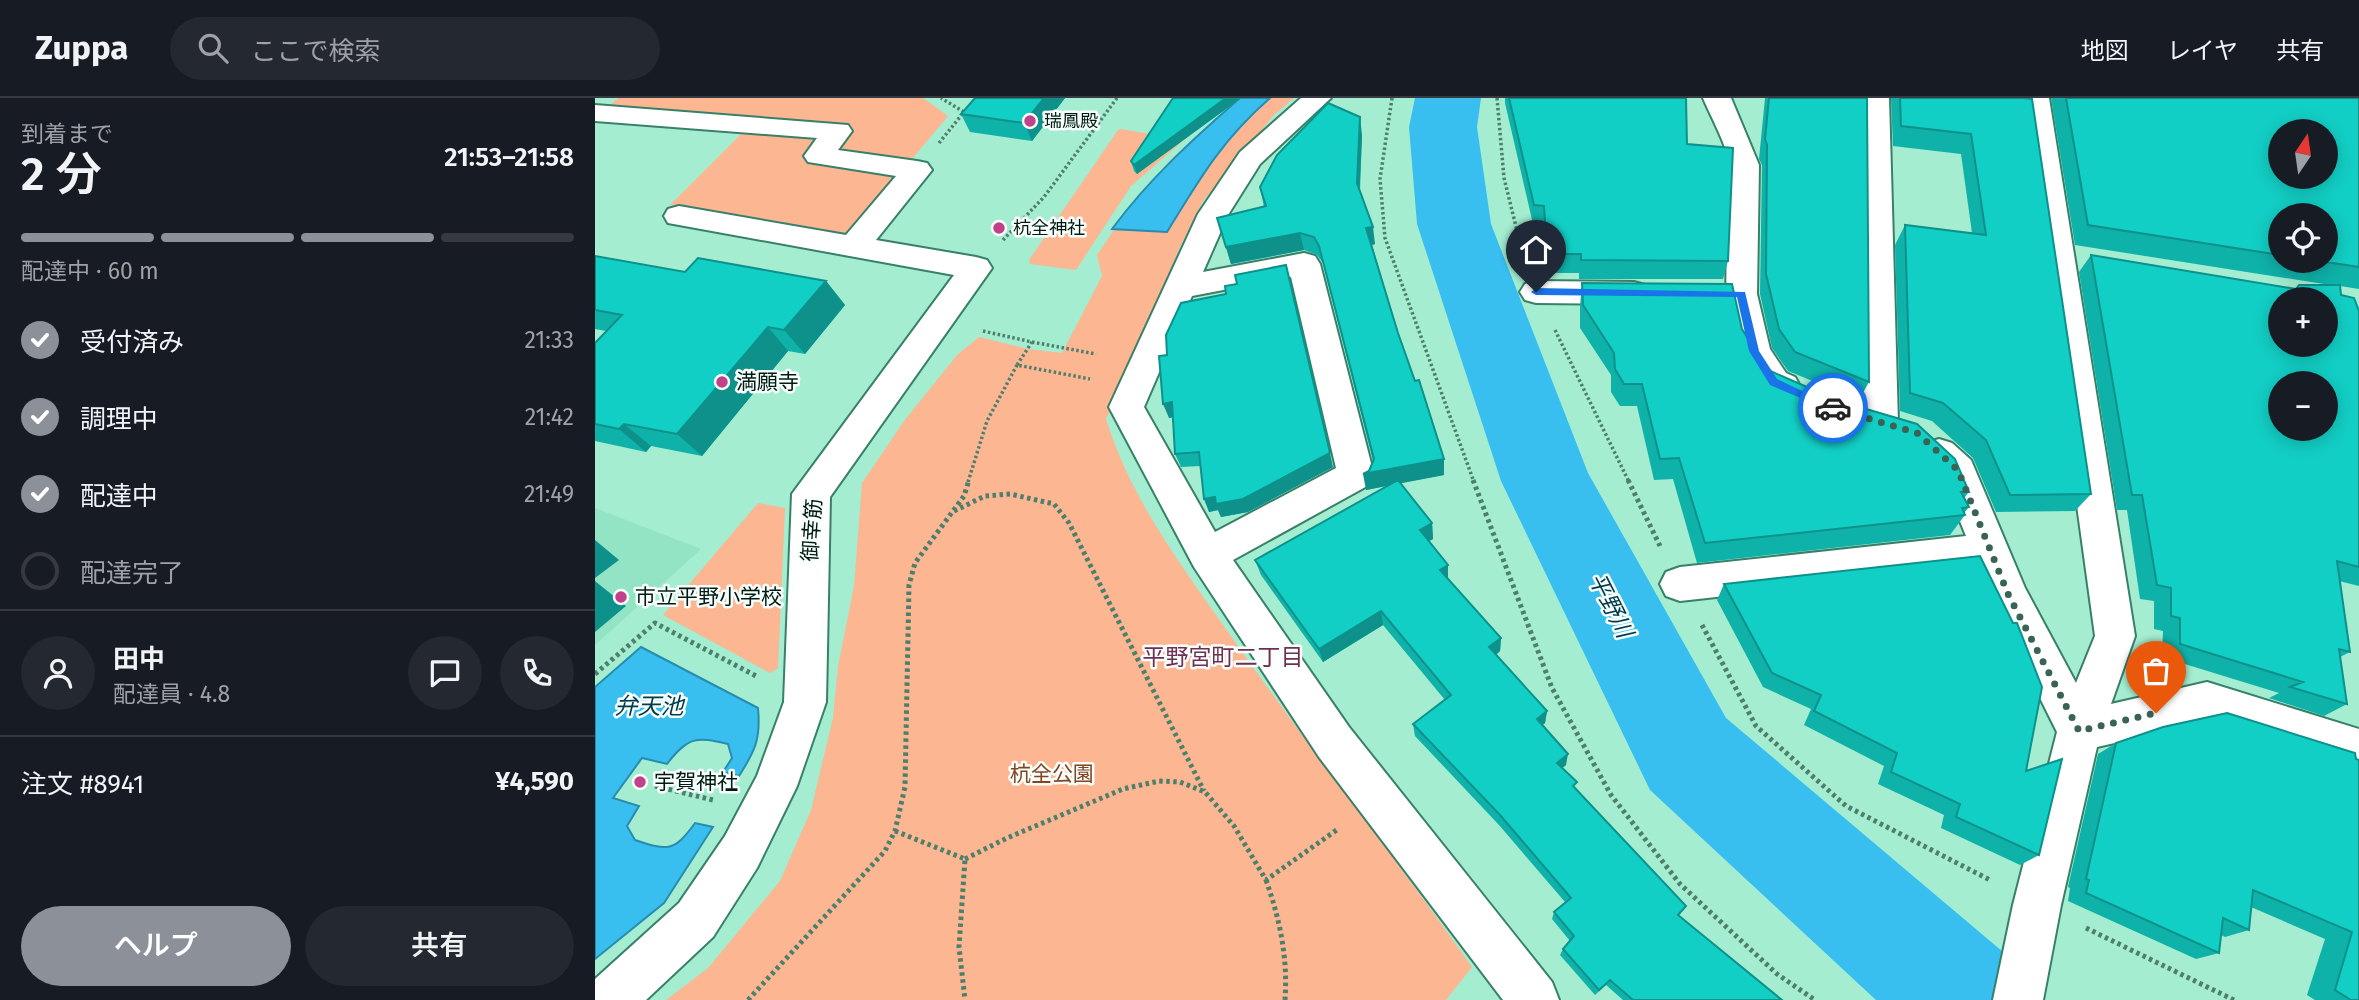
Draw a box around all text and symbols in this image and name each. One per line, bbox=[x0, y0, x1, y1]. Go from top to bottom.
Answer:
search box bbox=[170, 17, 660, 80]
text: Zuppa bbox=[35, 28, 128, 68]
icon: search bbox=[194, 29, 232, 67]
text: ここで検索 bbox=[250, 36, 380, 67]
text: 地図 bbox=[2081, 37, 2129, 65]
text: レイヤ bbox=[2167, 37, 2238, 65]
text: 共有 bbox=[2276, 37, 2324, 65]
place label: 瑞鳳殿 bbox=[1044, 110, 1098, 132]
marker: 瑞鳳殿 bbox=[1022, 113, 1038, 129]
north arrow bbox=[2268, 119, 2338, 189]
map controls bbox=[2268, 119, 2338, 441]
text: 到着まで bbox=[21, 120, 113, 148]
text: 21:53–21:58 bbox=[444, 142, 574, 173]
text: 2 分 bbox=[21, 147, 102, 202]
button: locate bbox=[2268, 203, 2338, 273]
place label: 杭全神社 bbox=[1013, 217, 1085, 239]
marker: 杭全神社 bbox=[991, 220, 1007, 236]
pin bbox=[1506, 220, 1566, 292]
icon: home bbox=[1517, 231, 1555, 269]
text: 配達中 · 60 m bbox=[21, 257, 159, 285]
button: + bbox=[2268, 287, 2338, 357]
icon: check bbox=[21, 321, 59, 359]
text: 21:33 bbox=[525, 326, 574, 354]
text: 受付済み bbox=[80, 327, 184, 358]
place label: 満願寺 bbox=[736, 369, 799, 395]
button: − bbox=[2268, 371, 2338, 441]
courier bbox=[1798, 373, 1868, 443]
marker: 満願寺 bbox=[714, 374, 730, 390]
icon: car bbox=[1814, 389, 1852, 427]
icon: check bbox=[21, 398, 59, 436]
text: 21:42 bbox=[525, 403, 574, 431]
text: 調理中 bbox=[80, 404, 158, 435]
icon: check bbox=[21, 475, 59, 513]
text: 21:49 bbox=[524, 480, 574, 508]
text: 配達中 bbox=[80, 481, 158, 512]
street label: 御幸筋 bbox=[797, 498, 827, 562]
text: 配達完了 bbox=[80, 558, 184, 589]
water label: 平野川 bbox=[1583, 568, 1640, 645]
place label: 市立平野小学校 bbox=[635, 584, 782, 610]
marker: 市立平野小学校 bbox=[613, 589, 629, 605]
button: person bbox=[21, 636, 95, 710]
button: chat bbox=[408, 636, 482, 710]
button: phone bbox=[500, 636, 574, 710]
pin bbox=[2126, 641, 2186, 713]
district label: 平野宮町二丁目 bbox=[1143, 643, 1304, 671]
text: 田中 bbox=[113, 644, 165, 675]
icon: bag bbox=[2137, 652, 2175, 690]
text: 配達員 · 4.8 bbox=[113, 680, 230, 708]
water label: 弁天池 bbox=[615, 692, 686, 720]
park label: 杭全公園 bbox=[1010, 761, 1094, 787]
text: ¥4,590 bbox=[495, 766, 574, 797]
text: 注文 #8941 bbox=[21, 769, 144, 800]
place label: 宇賀神社 bbox=[654, 769, 738, 795]
marker: 宇賀神社 bbox=[632, 774, 648, 790]
button: ヘルプ bbox=[21, 906, 291, 986]
button: 共有 bbox=[305, 906, 574, 986]

